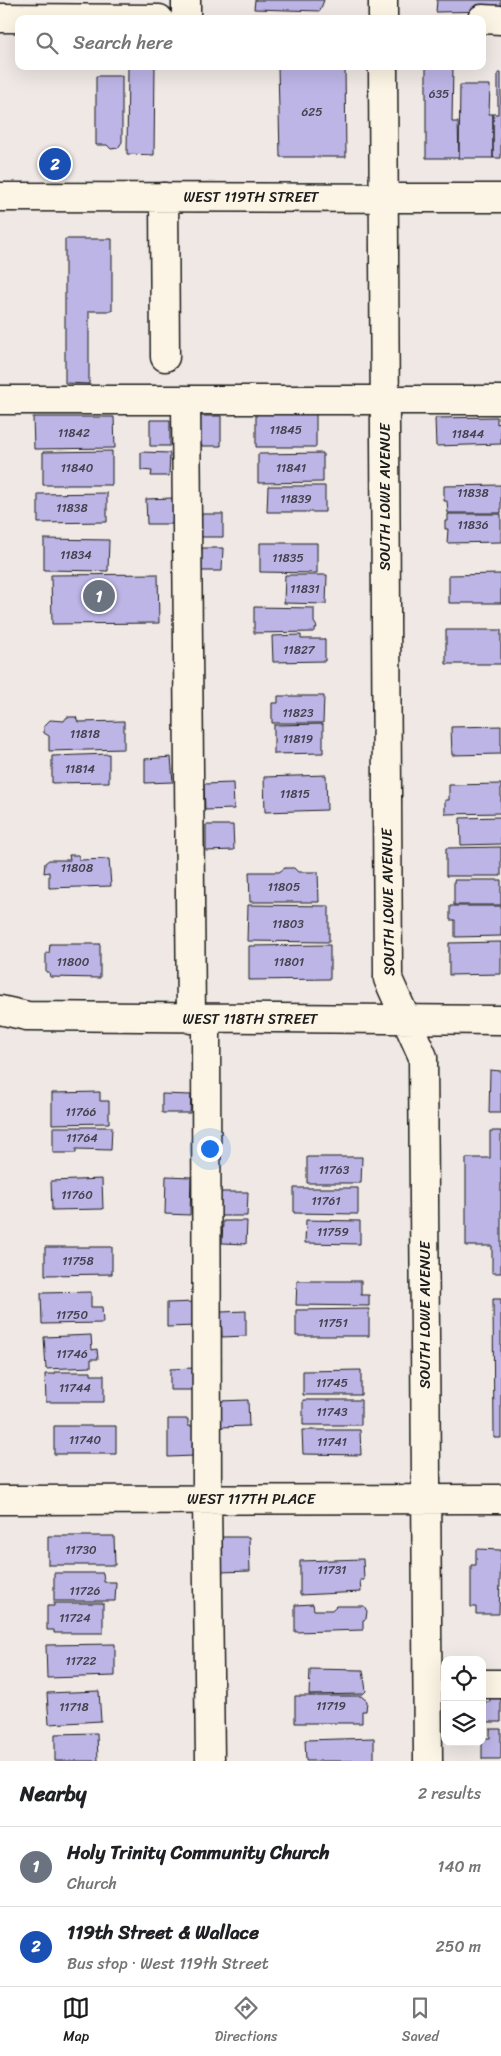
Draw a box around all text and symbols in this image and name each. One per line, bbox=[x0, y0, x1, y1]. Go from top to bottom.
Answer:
search box bbox=[15, 15, 486, 70]
text: Search here bbox=[73, 26, 173, 59]
icon: search bbox=[33, 29, 61, 57]
house number: 635 bbox=[429, 83, 449, 105]
house number: 625 bbox=[301, 101, 323, 123]
pin: 2 bbox=[39, 145, 71, 183]
street label: WEST 119TH STREET bbox=[183, 184, 320, 210]
house number: 11845 bbox=[270, 419, 302, 441]
street label: SOUTH LOWE AVENUE bbox=[372, 421, 398, 571]
house number: 11842 bbox=[58, 422, 90, 444]
house number: 11844 bbox=[452, 423, 485, 445]
house number: 11840 bbox=[61, 457, 94, 479]
house number: 11841 bbox=[276, 457, 306, 479]
house number: 11838 bbox=[457, 482, 489, 504]
house number: 11839 bbox=[280, 488, 312, 510]
house number: 11838 bbox=[56, 497, 88, 519]
house number: 11836 bbox=[458, 514, 489, 536]
house number: 11834 bbox=[60, 544, 92, 566]
house number: 11835 bbox=[272, 547, 304, 569]
pin: 1 bbox=[83, 577, 115, 615]
house number: 11831 bbox=[290, 578, 320, 600]
house number: 11827 bbox=[283, 639, 316, 661]
house number: 11823 bbox=[282, 702, 314, 724]
house number: 11818 bbox=[70, 723, 100, 745]
house number: 11819 bbox=[283, 728, 313, 750]
house number: 11814 bbox=[65, 758, 96, 780]
house number: 11815 bbox=[280, 783, 310, 805]
street label: SOUTH LOWE AVENUE bbox=[374, 826, 402, 976]
house number: 11808 bbox=[61, 857, 93, 879]
house number: 11805 bbox=[268, 876, 300, 898]
house number: 11803 bbox=[272, 913, 304, 935]
house number: 11800 bbox=[57, 951, 90, 973]
house number: 11801 bbox=[274, 951, 304, 973]
street label: WEST 118TH STREET bbox=[183, 1006, 319, 1032]
house number: 11766 bbox=[66, 1101, 97, 1123]
house number: 11764 bbox=[66, 1127, 98, 1149]
your location bbox=[197, 1136, 223, 1162]
house number: 11763 bbox=[319, 1159, 350, 1181]
house number: 11760 bbox=[61, 1184, 93, 1206]
house number: 11761 bbox=[311, 1190, 341, 1212]
house number: 11759 bbox=[317, 1221, 349, 1243]
street label: SOUTH LOWE AVENUE bbox=[412, 1239, 438, 1389]
house number: 11758 bbox=[62, 1250, 94, 1272]
house number: 11750 bbox=[56, 1304, 88, 1326]
house number: 11751 bbox=[318, 1312, 348, 1334]
house number: 11746 bbox=[56, 1343, 88, 1365]
house number: 11745 bbox=[316, 1372, 348, 1394]
house number: 11744 bbox=[59, 1377, 92, 1399]
house number: 11743 bbox=[316, 1401, 348, 1423]
house number: 11740 bbox=[69, 1429, 102, 1451]
house number: 11741 bbox=[317, 1431, 347, 1453]
street label: WEST 117TH PLACE bbox=[187, 1486, 317, 1512]
house number: 11730 bbox=[65, 1539, 97, 1561]
house number: 11731 bbox=[318, 1559, 346, 1581]
house number: 11726 bbox=[70, 1580, 101, 1602]
house number: 11724 bbox=[59, 1607, 91, 1629]
house number: 11722 bbox=[66, 1650, 97, 1672]
map controls bbox=[441, 1656, 486, 1746]
button: locate bbox=[441, 1656, 486, 1701]
house number: 11719 bbox=[316, 1695, 346, 1717]
house number: 11718 bbox=[59, 1696, 89, 1718]
button: layers bbox=[441, 1701, 486, 1746]
text: Nearby bbox=[20, 1775, 86, 1813]
text: 2 results bbox=[418, 1779, 481, 1808]
text: Holy Trinity Community Church bbox=[67, 1836, 330, 1869]
text: 1 bbox=[33, 1852, 39, 1881]
text: 140 m bbox=[438, 1852, 481, 1881]
text: Church bbox=[67, 1869, 117, 1898]
text: 119th Street & Wallace bbox=[67, 1916, 259, 1949]
text: 2 bbox=[31, 1932, 41, 1961]
text: 250 m bbox=[435, 1932, 481, 1961]
text: Bus stop · West 119th Street bbox=[67, 1949, 269, 1978]
tab: Map bbox=[62, 1994, 90, 2049]
tab: Directions bbox=[215, 1994, 277, 2049]
tab: Saved bbox=[402, 1994, 439, 2049]

